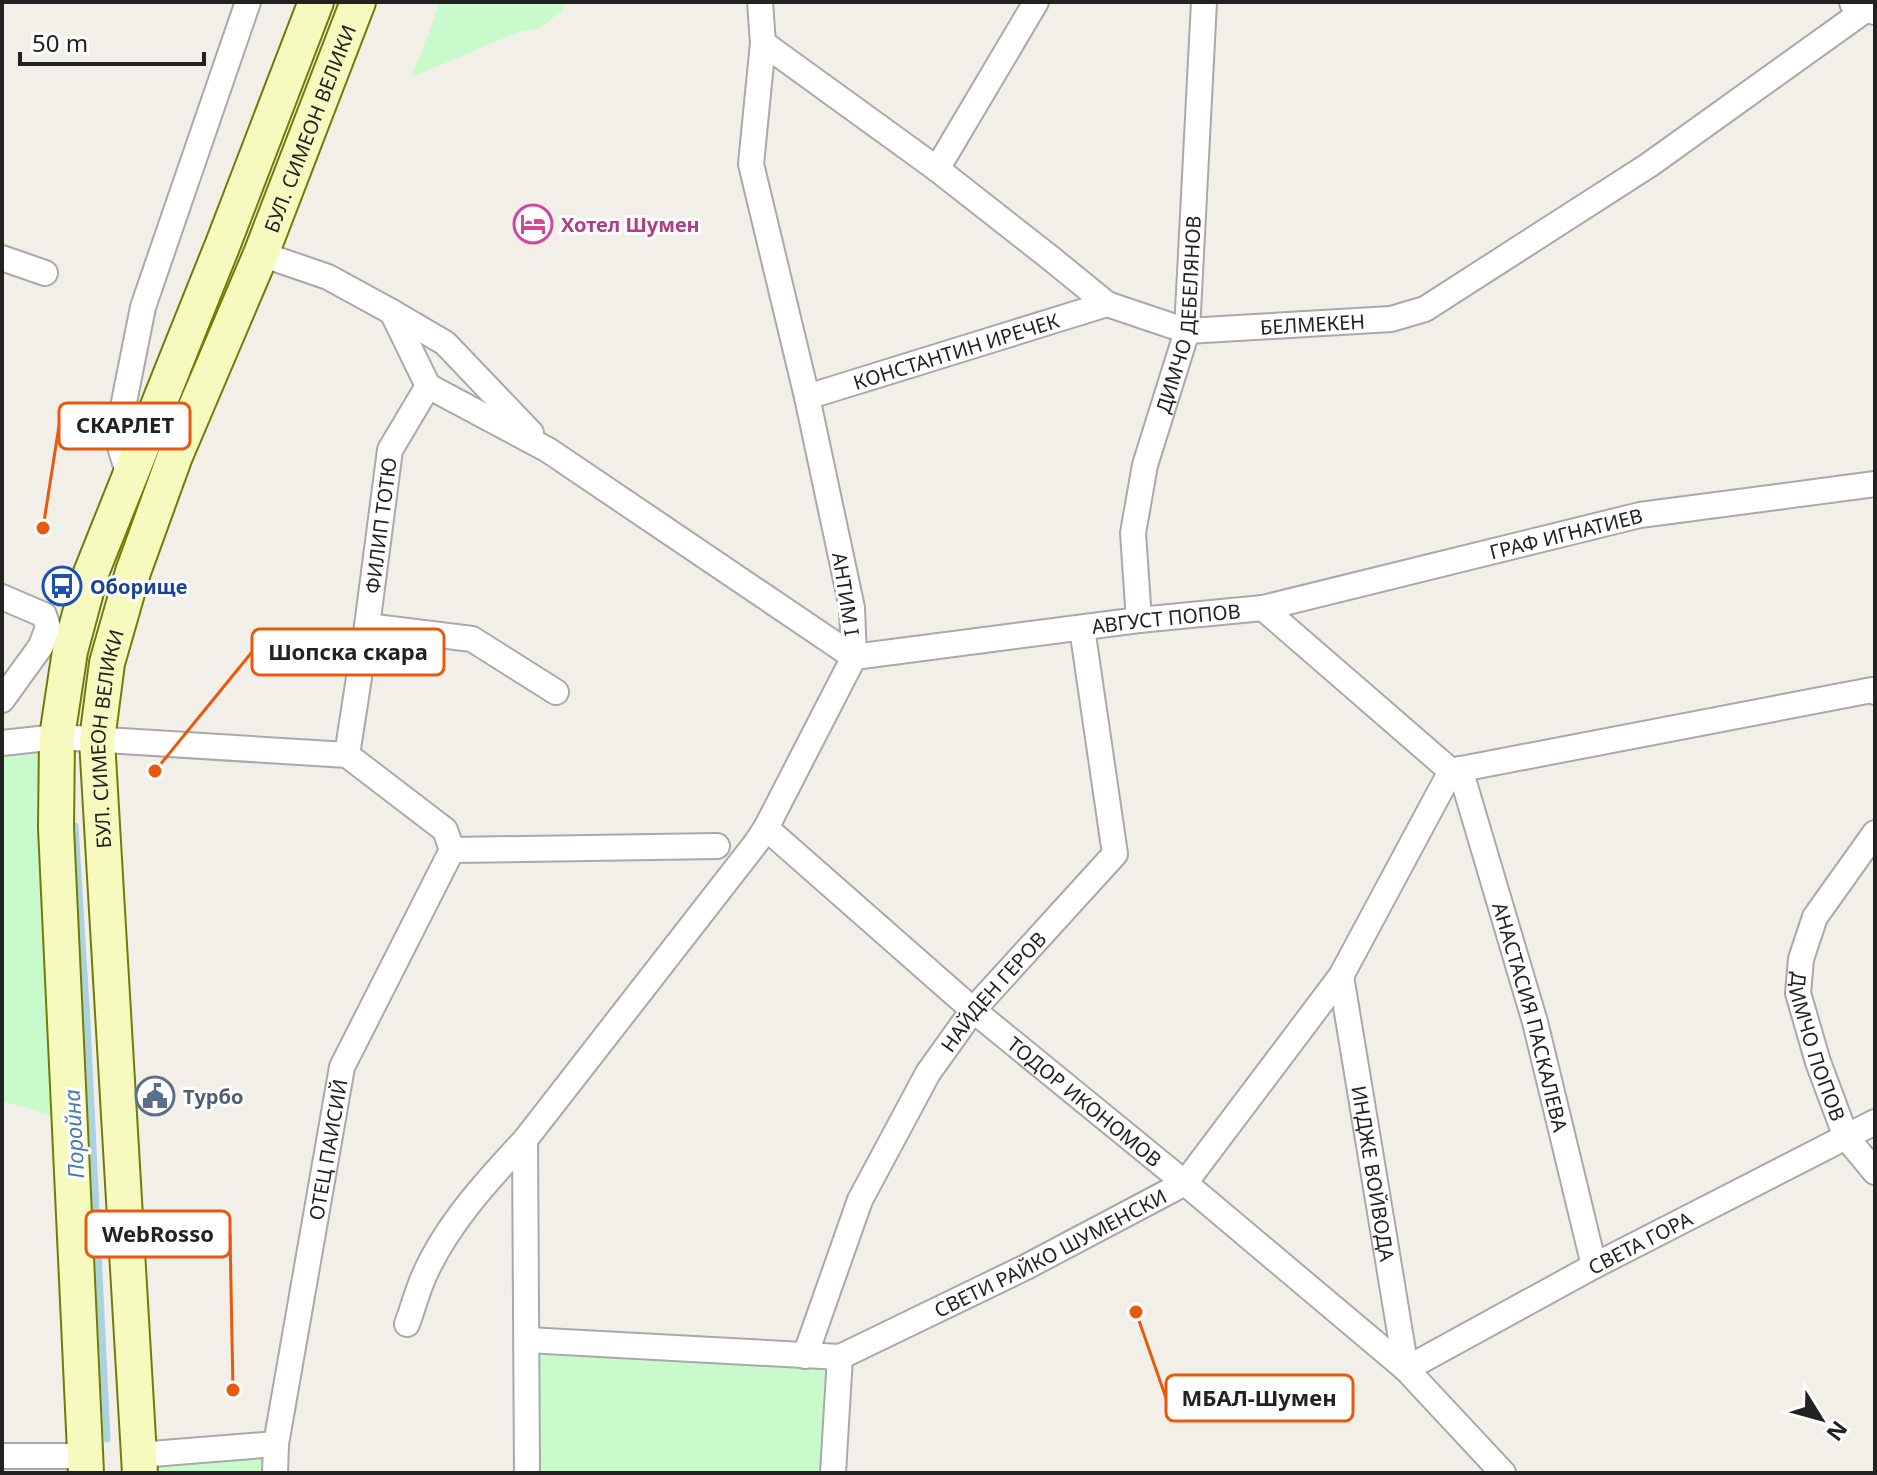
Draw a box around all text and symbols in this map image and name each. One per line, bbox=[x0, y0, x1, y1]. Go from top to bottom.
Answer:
scale bar bbox=[20, 16, 204, 66]
street label: БУЛ. СИМЕОН ВЕЛИКИ bbox=[257, 21, 362, 236]
text: 50 m bbox=[32, 26, 88, 59]
hotel icon: Хотел Шумен bbox=[512, 203, 554, 245]
place label: Хотел Шумен bbox=[561, 211, 700, 238]
street label: ДИМЧО ДЕБЕЛЯНОВ bbox=[1149, 215, 1206, 416]
street label: КОНСТАНТИН ИРЕЧЕК bbox=[850, 306, 1063, 395]
street label: БЕЛМЕКЕН bbox=[1259, 307, 1366, 340]
callout: СКАРЛЕТ bbox=[59, 403, 190, 449]
text: СКАРЛЕТ bbox=[76, 409, 174, 439]
street label: ФИЛИП ТОТЮ bbox=[358, 456, 402, 595]
street label: ГРАФ ИГНАТИЕВ bbox=[1487, 501, 1645, 565]
street label: АНТИМ I bbox=[826, 550, 866, 638]
bus stop icon: Оборище bbox=[41, 565, 83, 607]
place label: Оборище bbox=[90, 573, 187, 600]
street label: АВГУСТ ПОПОВ bbox=[1090, 597, 1242, 640]
street label: БУЛ. СИМЕОН ВЕЛИКИ bbox=[83, 626, 129, 849]
callout: Шопска скара bbox=[252, 629, 444, 675]
text: Шопска скара bbox=[268, 636, 428, 666]
street label: АНАСТАСИЯ ПАСКАЛЕВА bbox=[1487, 899, 1575, 1135]
street label: НАЙДЕН ГЕРОВ bbox=[934, 925, 1052, 1057]
street label: ДИМЧО ПОПОВ bbox=[1783, 971, 1852, 1125]
street label: ТОДОР ИКОНОМОВ bbox=[1002, 1030, 1168, 1172]
public building icon: Турбо bbox=[134, 1075, 176, 1117]
street label: ОТЕЦ ПАИСИЙ bbox=[302, 1077, 353, 1222]
place label: Турбо bbox=[183, 1083, 243, 1110]
street label: ИНДЖЕ ВОЙВОДА bbox=[1346, 1083, 1401, 1263]
water label: Поройна bbox=[56, 1089, 90, 1179]
street label: СВЕТИ РАЙКО ШУМЕНСКИ bbox=[929, 1182, 1171, 1323]
street label: СВЕТА ГОРА bbox=[1583, 1204, 1697, 1280]
callout: WebRosso bbox=[86, 1211, 230, 1257]
text: WebRosso bbox=[102, 1218, 214, 1248]
callout: МБАЛ-Шумен bbox=[1166, 1375, 1353, 1421]
north arrow bbox=[1781, 1379, 1861, 1459]
text: МБАЛ-Шумен bbox=[1181, 1382, 1337, 1412]
text: N bbox=[1820, 1415, 1855, 1448]

